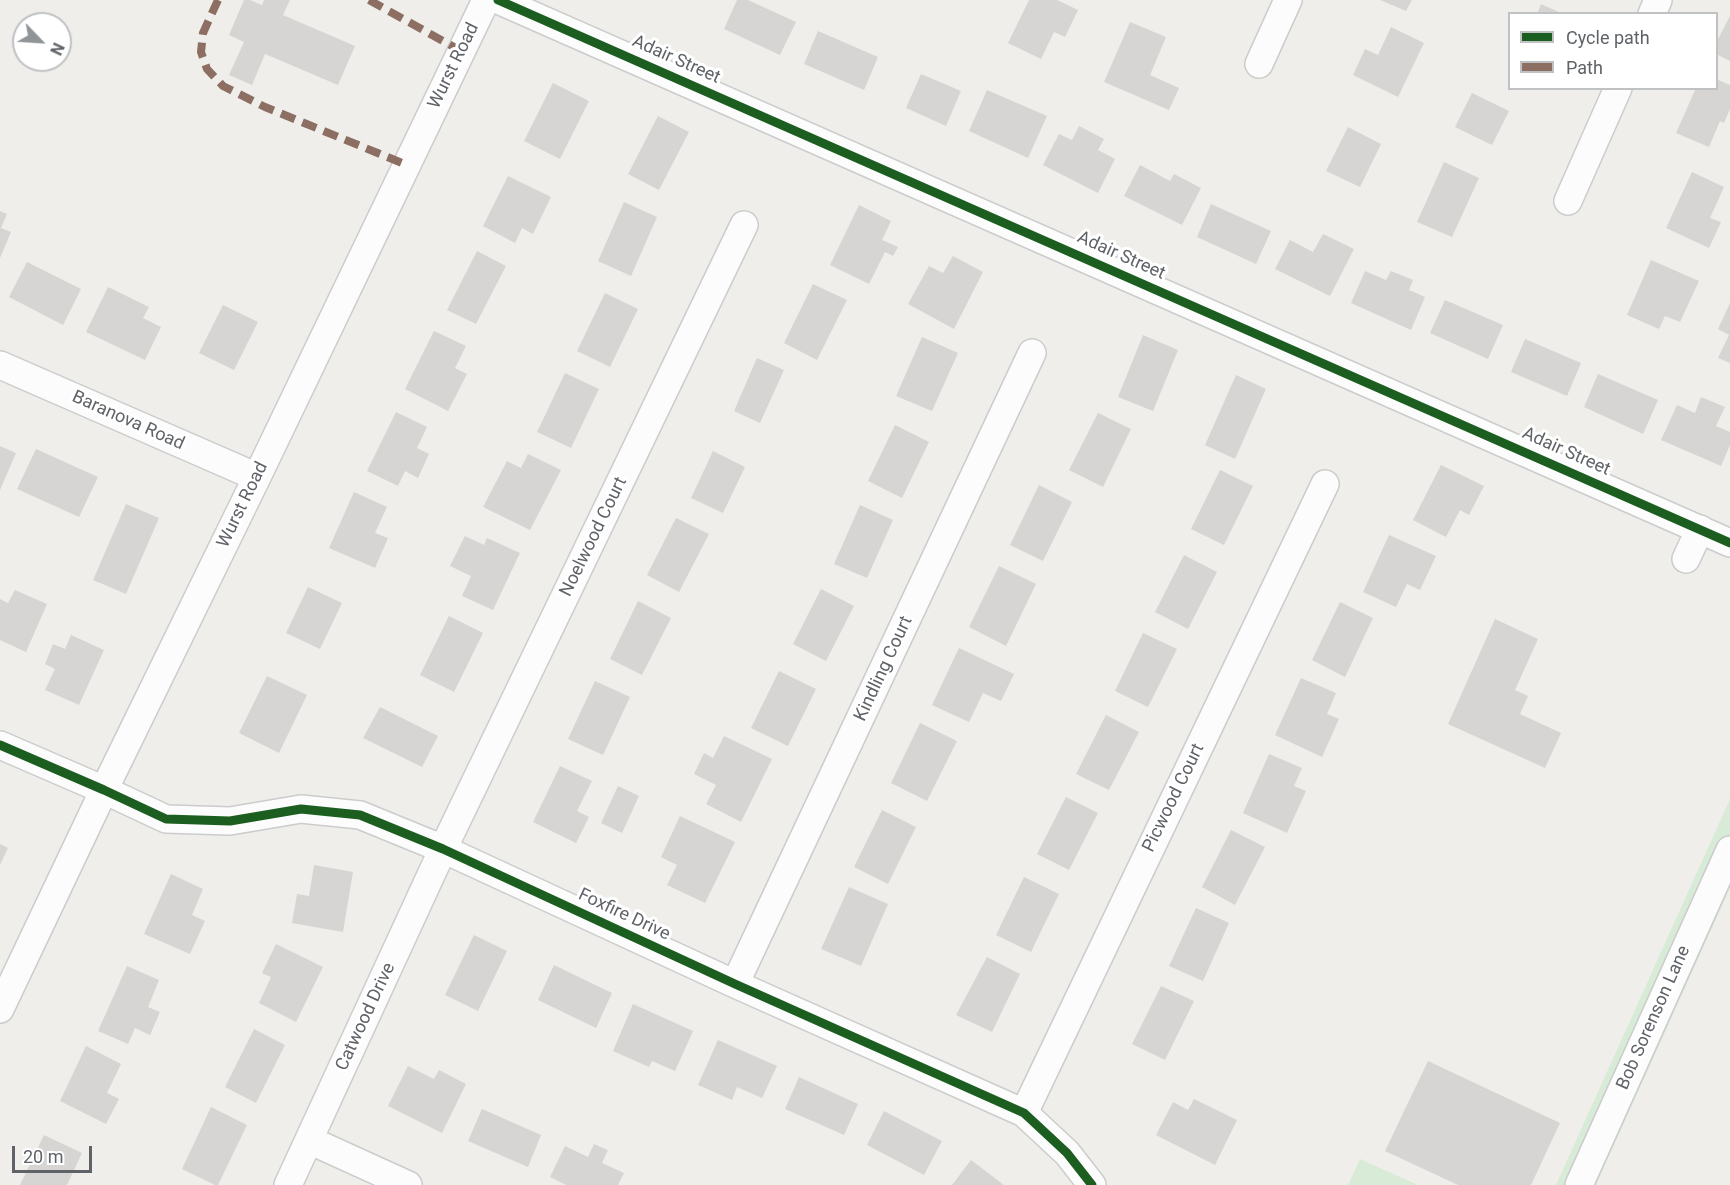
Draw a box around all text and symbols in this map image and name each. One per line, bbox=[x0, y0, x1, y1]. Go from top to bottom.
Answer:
north arrow bbox=[12, 12, 72, 72]
legend bbox=[1508, 12, 1718, 90]
street label: Wurst Road bbox=[424, 20, 484, 112]
text: Cycle path bbox=[1566, 27, 1650, 48]
street label: Adair Street bbox=[629, 31, 723, 89]
text: N bbox=[46, 40, 68, 58]
text: Path bbox=[1566, 57, 1603, 78]
street label: Adair Street bbox=[1074, 227, 1168, 285]
street label: Baranova Road bbox=[68, 387, 188, 455]
street label: Adair Street bbox=[1519, 423, 1613, 481]
street label: Wurst Road bbox=[213, 459, 273, 551]
street label: Noelwood Court bbox=[556, 474, 632, 600]
street label: Kindling Court bbox=[850, 613, 918, 725]
street label: Picwood Court bbox=[1138, 740, 1210, 856]
street label: Foxfire Drive bbox=[575, 884, 673, 946]
street label: Bob Sorenson Lane bbox=[1613, 943, 1695, 1093]
street label: Catwood Drive bbox=[332, 960, 400, 1074]
scale bar bbox=[15, 1134, 94, 1172]
text: 20 m bbox=[23, 1146, 63, 1167]

